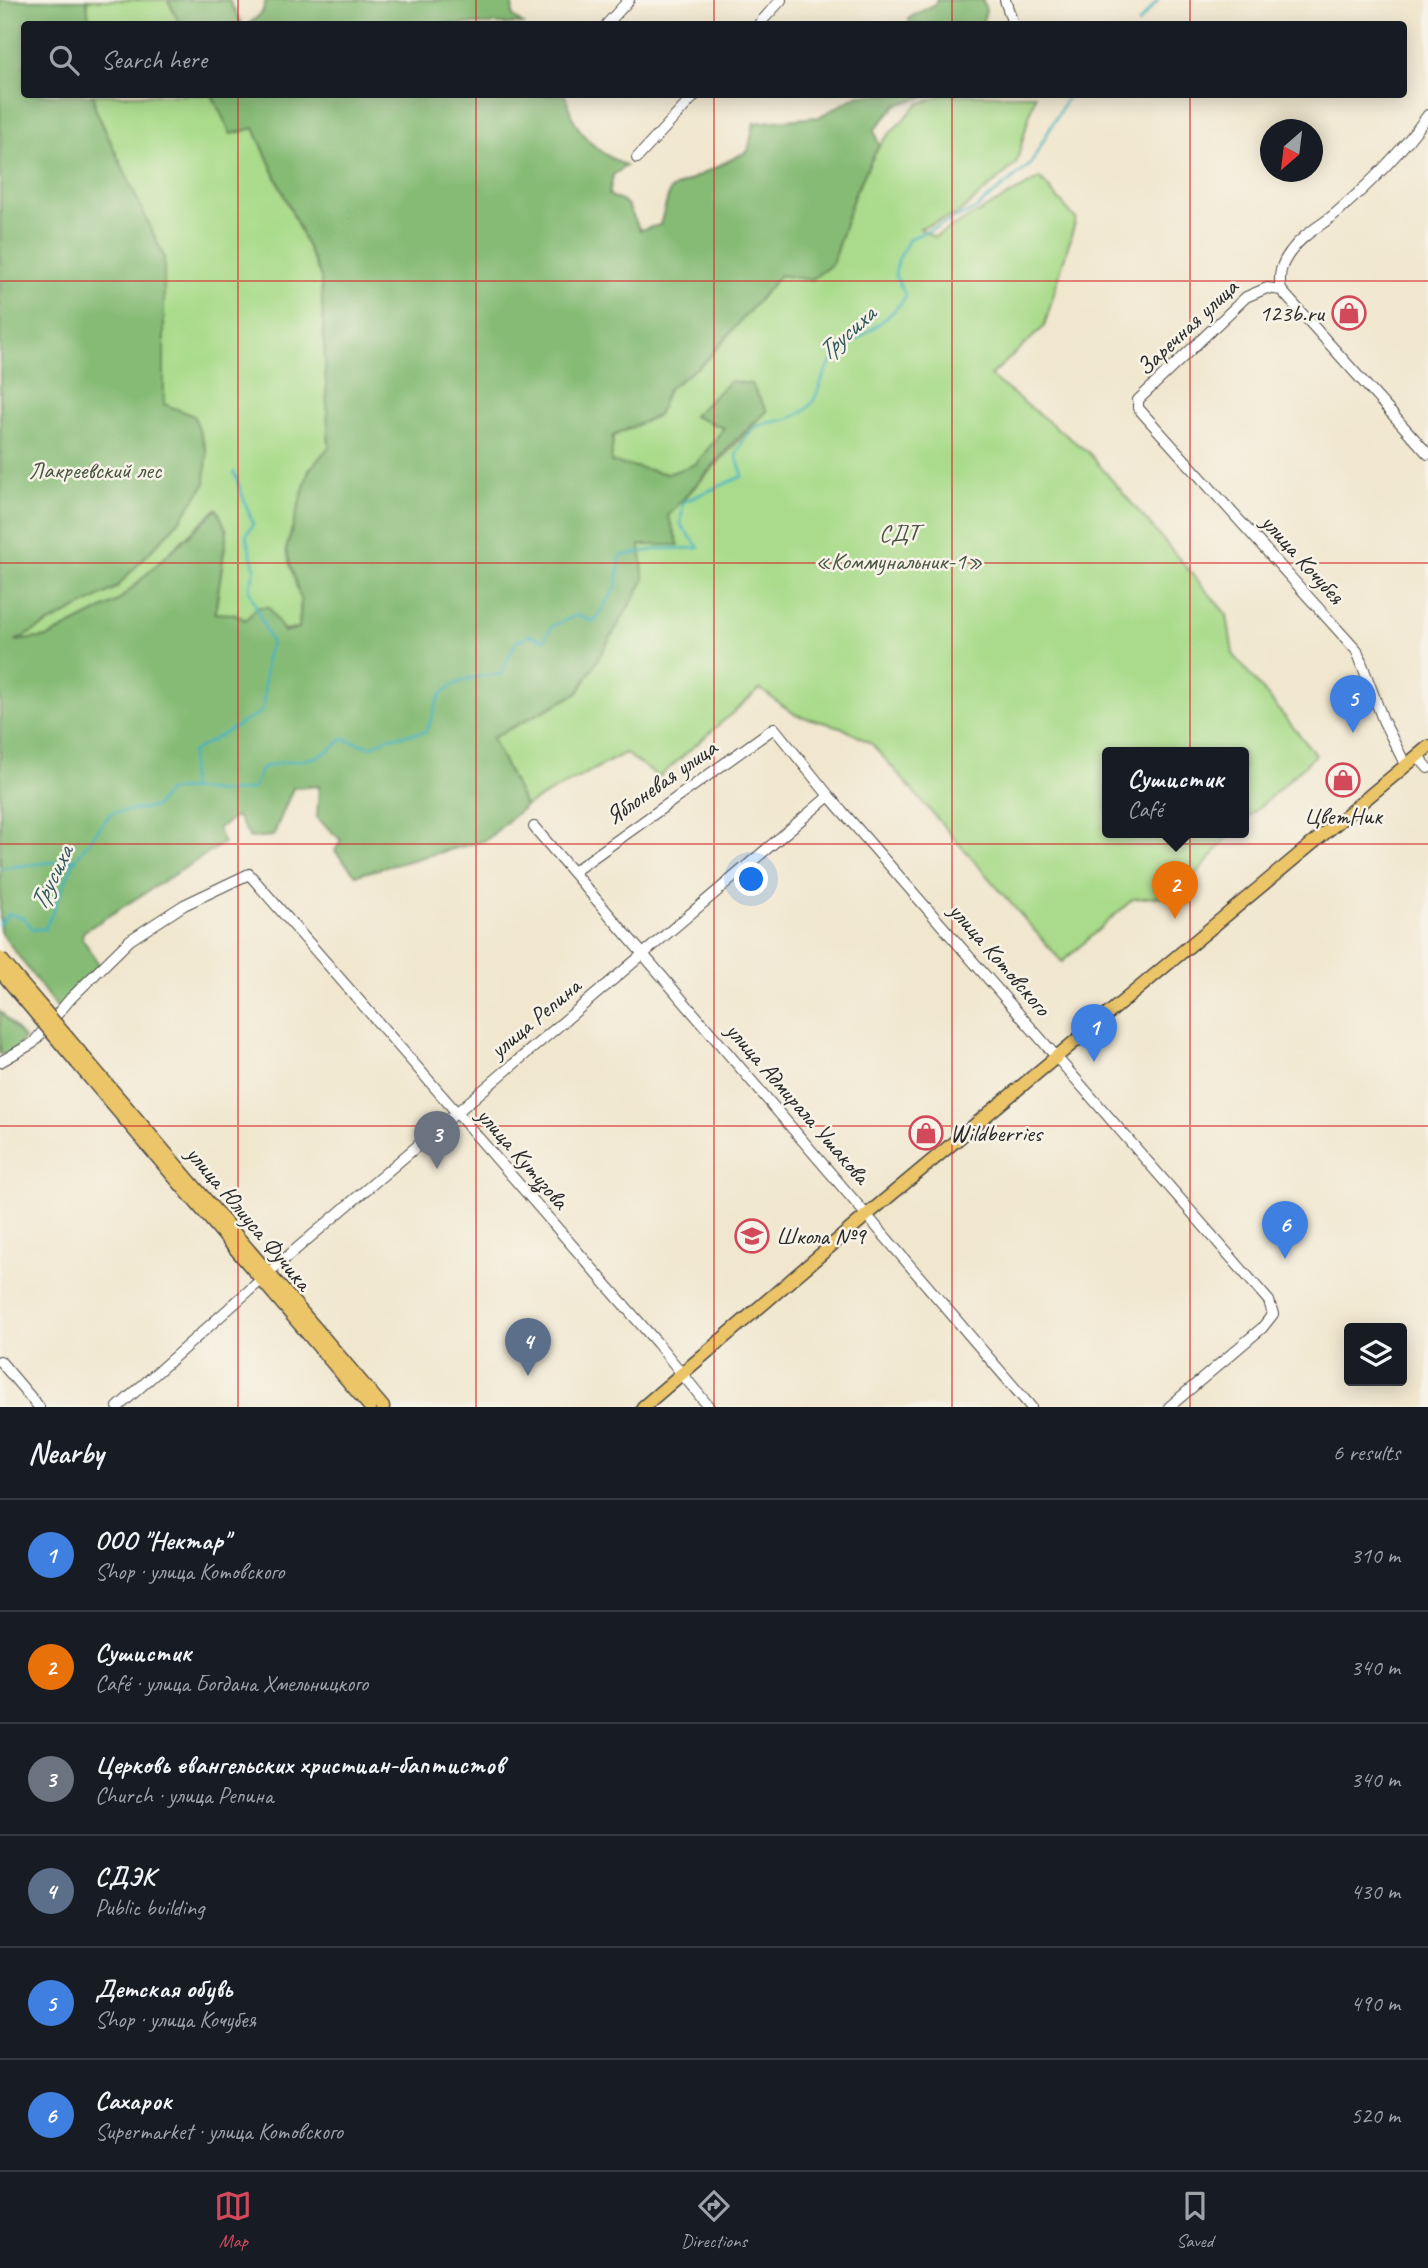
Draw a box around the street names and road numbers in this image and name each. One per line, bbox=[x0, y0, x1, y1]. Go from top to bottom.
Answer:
street label: Заречная улица bbox=[1130, 271, 1245, 382]
street label: улица Кочубея bbox=[1253, 506, 1352, 611]
street label: Яблоневая улица bbox=[599, 732, 724, 831]
street label: улица Котовского bbox=[941, 895, 1058, 1023]
street label: улица Репина bbox=[482, 970, 588, 1066]
street label: улица Адмирала Ушакова bbox=[718, 1014, 878, 1192]
street label: улица Кутузова bbox=[468, 1099, 576, 1217]
street label: улица Юлиуса Фучика bbox=[178, 1138, 320, 1298]

